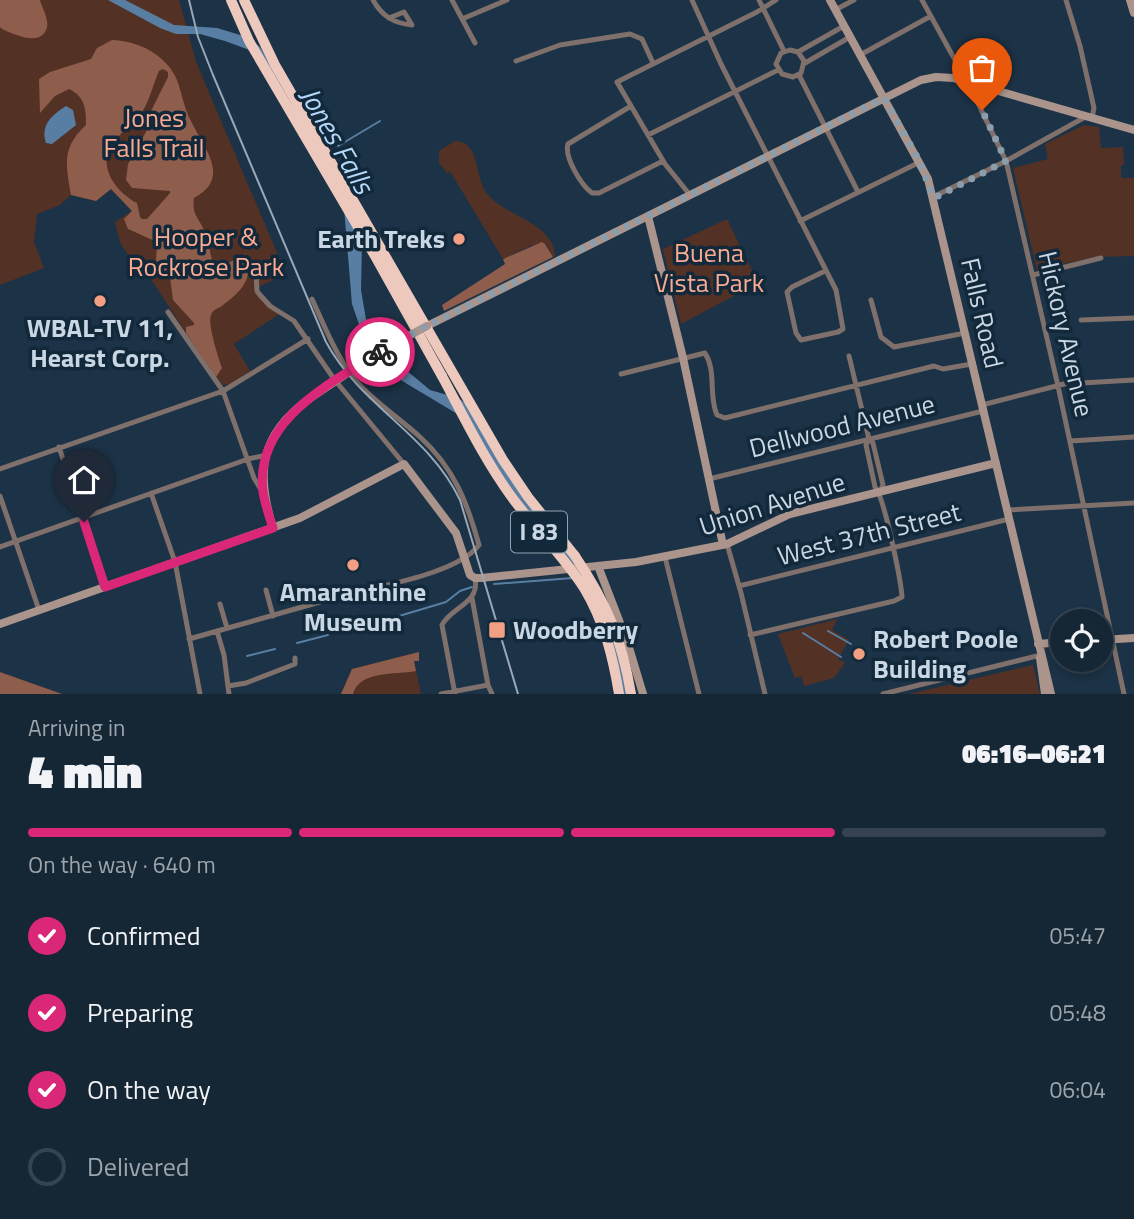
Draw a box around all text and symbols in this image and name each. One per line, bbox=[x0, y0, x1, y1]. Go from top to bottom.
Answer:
pin bbox=[952, 38, 1012, 110]
icon: bag bbox=[963, 49, 1001, 87]
water label: Jones Falls bbox=[289, 78, 386, 203]
park label: Jones Falls Trail bbox=[104, 98, 204, 167]
park label: Hooper & Rockrose Park bbox=[128, 217, 284, 286]
place label: Earth Treks bbox=[317, 219, 445, 258]
marker: Earth Treks bbox=[451, 231, 467, 247]
park label: Buena Vista Park bbox=[654, 233, 764, 302]
street label: Hickory Avenue bbox=[1028, 247, 1104, 421]
street label: Falls Road bbox=[951, 254, 1014, 372]
marker: WBAL-TV 11, Hearst Corp. bbox=[92, 293, 108, 309]
place label: WBAL-TV 11, Hearst Corp. bbox=[27, 308, 173, 377]
courier bbox=[345, 317, 415, 387]
icon: bike bbox=[361, 333, 399, 371]
street label: Dellwood Avenue bbox=[745, 384, 939, 467]
pin bbox=[54, 450, 114, 522]
icon: home bbox=[65, 461, 103, 499]
street label: Union Avenue bbox=[694, 462, 850, 545]
street label: West 37th Street bbox=[773, 492, 965, 575]
road number: I 83 bbox=[511, 512, 567, 552]
marker: Amaranthine Museum bbox=[345, 557, 361, 573]
place label: Amaranthine Museum bbox=[280, 572, 426, 641]
map controls bbox=[1050, 609, 1113, 672]
button: locate bbox=[1050, 609, 1113, 672]
place label: Woodberry bbox=[513, 610, 638, 649]
place label: Robert Poole Building bbox=[873, 619, 1018, 688]
marker: Woodberry bbox=[487, 620, 507, 640]
marker: Robert Poole Building bbox=[851, 646, 867, 662]
text: Arriving in bbox=[28, 710, 125, 745]
text: 06:16–06:21 bbox=[962, 734, 1106, 773]
text: 4 min bbox=[28, 736, 142, 806]
text: On the way · 640 m bbox=[28, 847, 216, 882]
text: Confirmed bbox=[87, 916, 201, 955]
icon: check bbox=[28, 917, 66, 955]
text: 05:47 bbox=[1049, 918, 1106, 953]
text: Preparing bbox=[87, 993, 193, 1032]
icon: check bbox=[28, 994, 66, 1032]
text: 05:48 bbox=[1049, 995, 1106, 1030]
text: On the way bbox=[87, 1070, 211, 1109]
icon: check bbox=[28, 1071, 66, 1109]
text: 06:04 bbox=[1049, 1072, 1106, 1107]
text: Delivered bbox=[87, 1147, 190, 1186]

